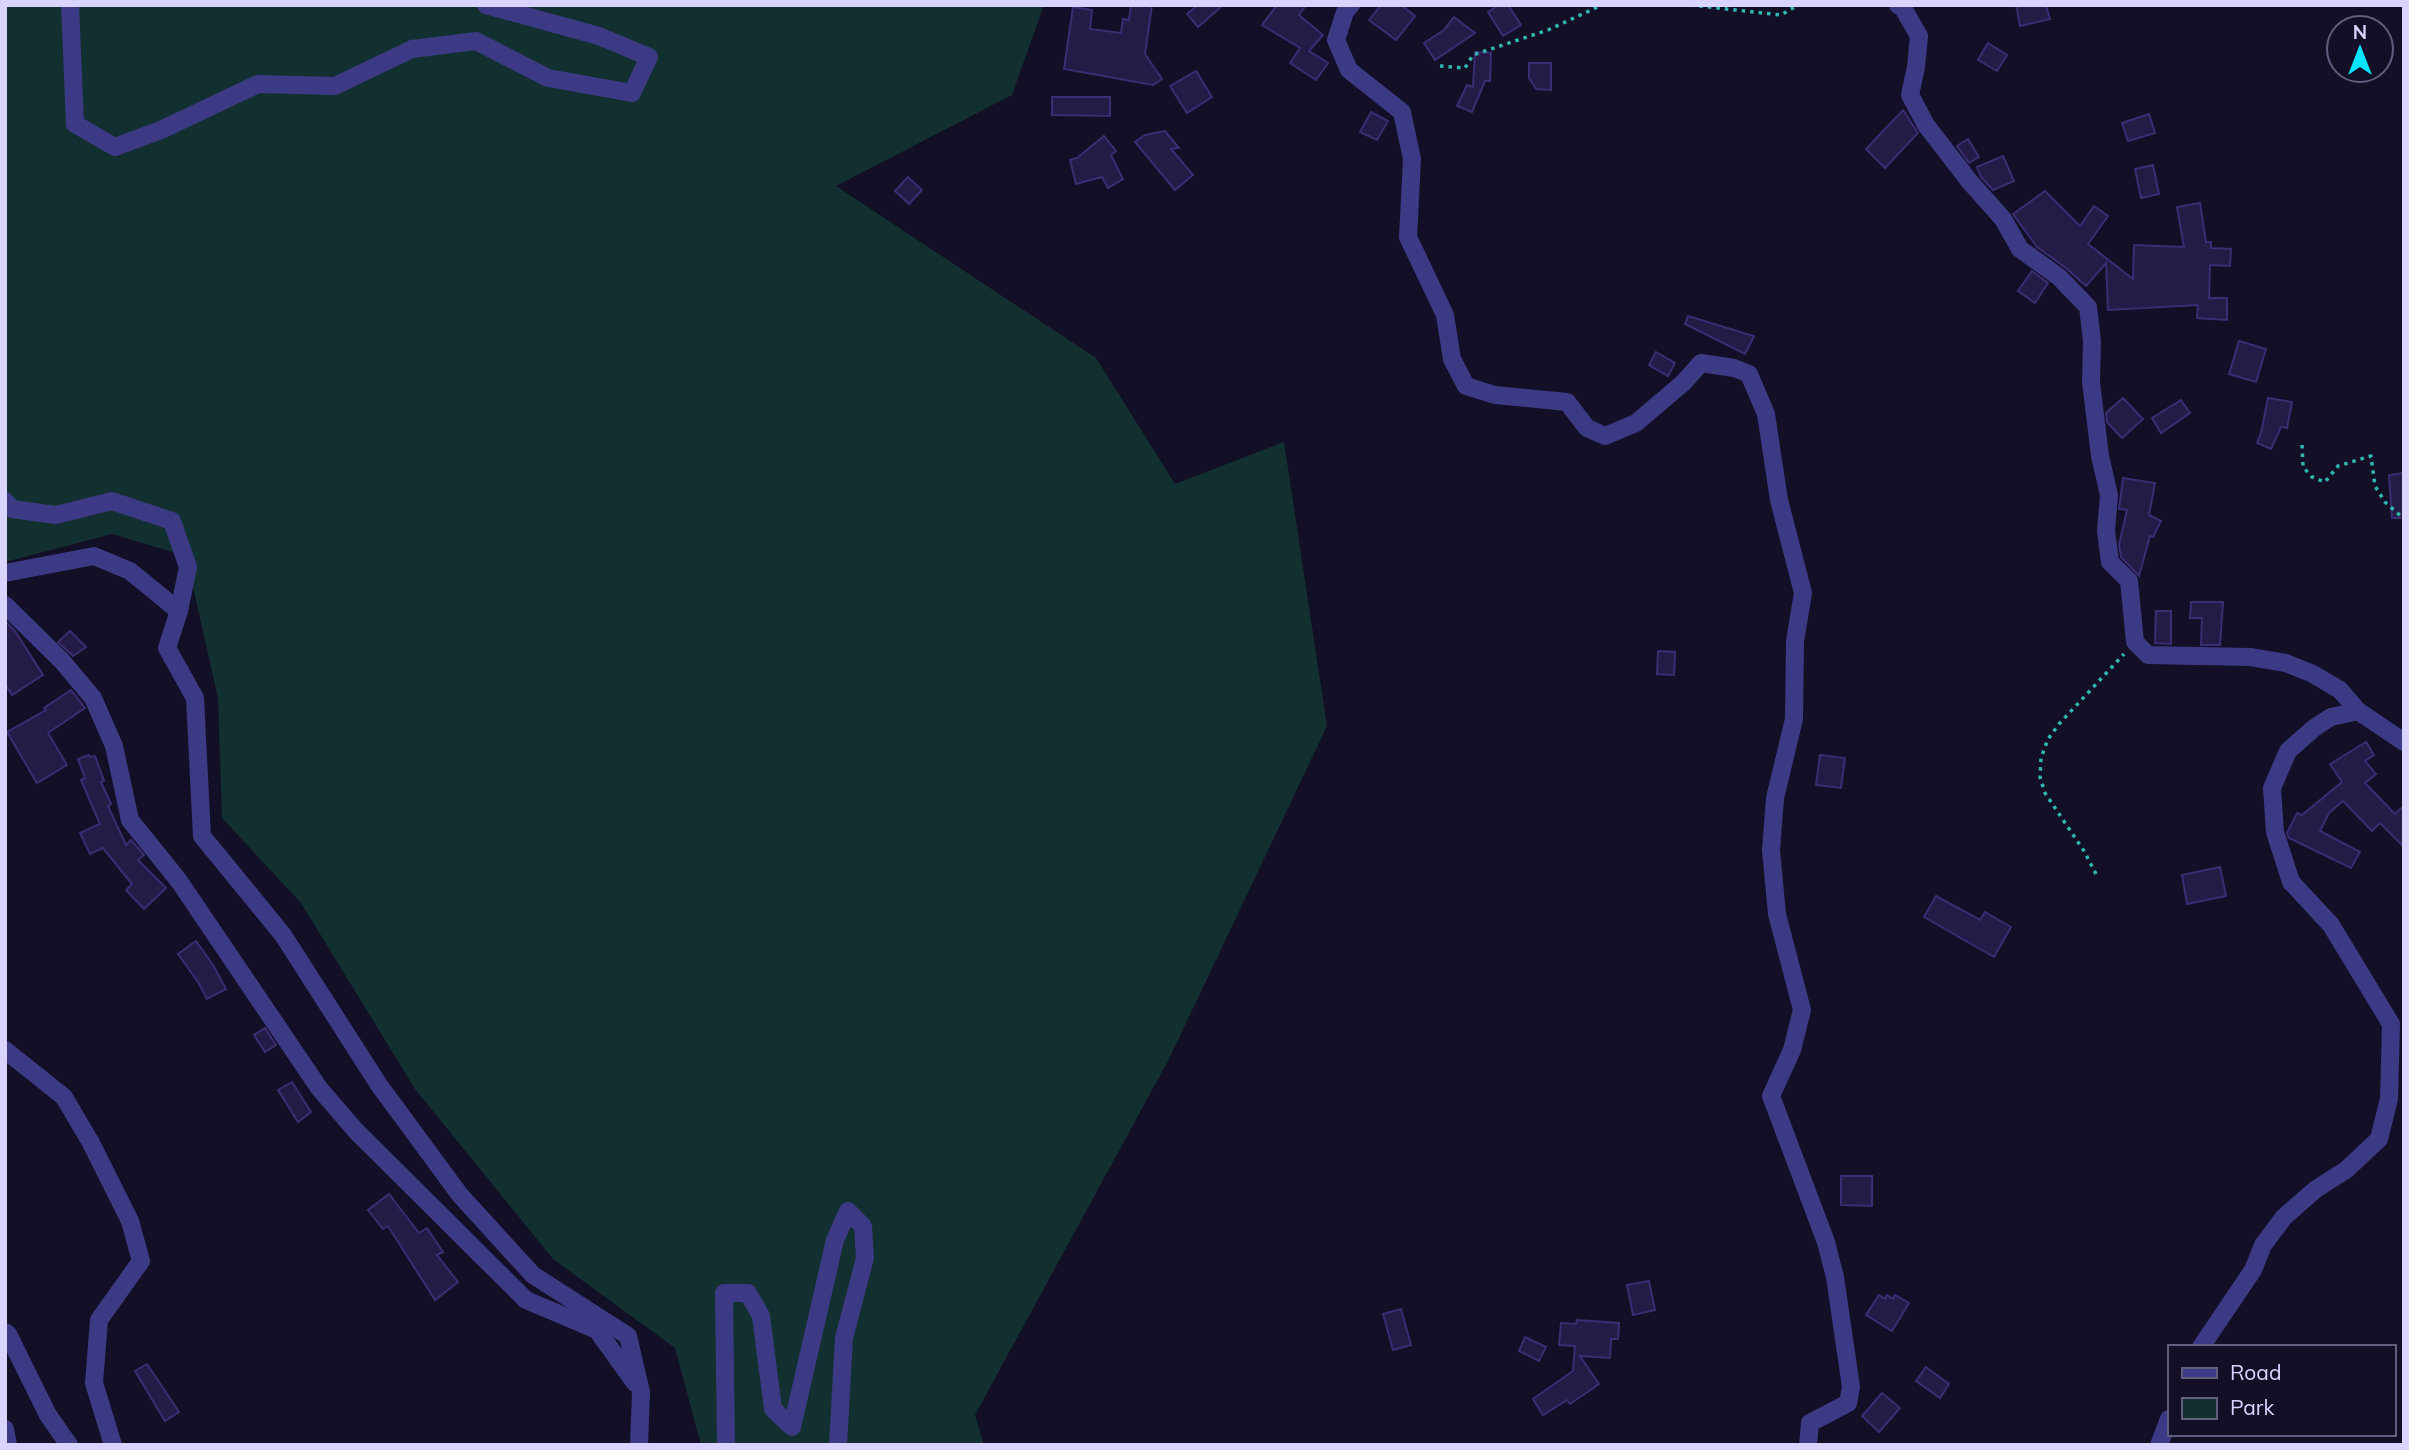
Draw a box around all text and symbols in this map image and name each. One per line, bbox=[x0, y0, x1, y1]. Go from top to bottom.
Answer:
north arrow bbox=[2325, 14, 2395, 84]
text: N bbox=[2353, 20, 2367, 44]
legend bbox=[2168, 1345, 2395, 1436]
text: Road bbox=[2230, 1359, 2281, 1385]
text: Park bbox=[2230, 1394, 2274, 1420]

